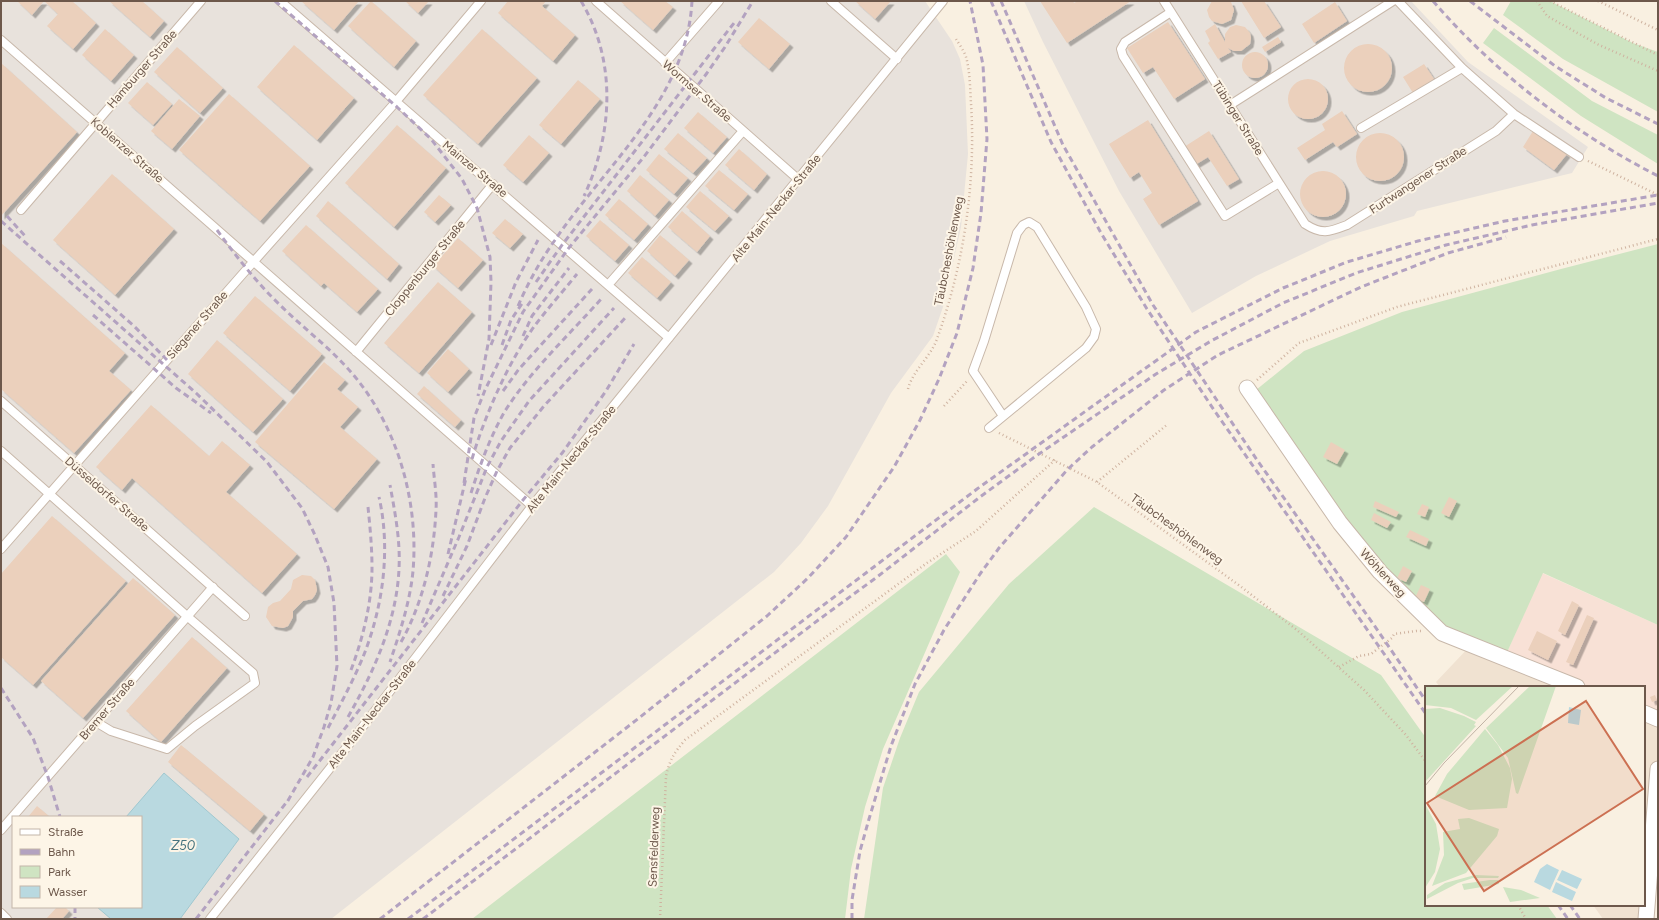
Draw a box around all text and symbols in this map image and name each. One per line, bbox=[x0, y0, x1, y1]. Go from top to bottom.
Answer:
street label: Hamburger Straße bbox=[104, 27, 180, 111]
street label: Wormser Straße bbox=[660, 57, 735, 125]
street label: Tübinger Straße bbox=[1209, 78, 1267, 158]
street label: Koblenzer Straße bbox=[88, 115, 167, 186]
street label: Mainzer Straße bbox=[440, 138, 511, 201]
street label: Furtwangener Straße bbox=[1367, 143, 1470, 217]
street label: Alte Main-Neckar-Straße bbox=[728, 151, 824, 265]
street label: Täubcheshöhlenweg bbox=[932, 195, 966, 307]
street label: Cloppenburger Straße bbox=[382, 217, 468, 319]
street label: Siegener Straße bbox=[164, 288, 231, 362]
street label: Alte Main-Neckar-Straße bbox=[523, 402, 619, 516]
street label: Düsseldorfer Straße bbox=[62, 454, 152, 535]
street label: Täubcheshöhlenweg bbox=[1128, 491, 1226, 567]
street label: Wöhlerweg bbox=[1357, 546, 1409, 600]
street label: Alte Main-Neckar-Straße bbox=[325, 656, 419, 771]
street label: Bremer Straße bbox=[76, 675, 138, 743]
inset map bbox=[1425, 686, 1645, 906]
street label: Sensfelderweg bbox=[646, 807, 662, 887]
legend bbox=[12, 816, 142, 908]
text: Straße bbox=[48, 825, 84, 839]
water label: Z50 bbox=[171, 838, 196, 853]
text: Bahn bbox=[48, 845, 75, 859]
text: Park bbox=[48, 865, 71, 879]
text: Wasser bbox=[48, 885, 87, 899]

